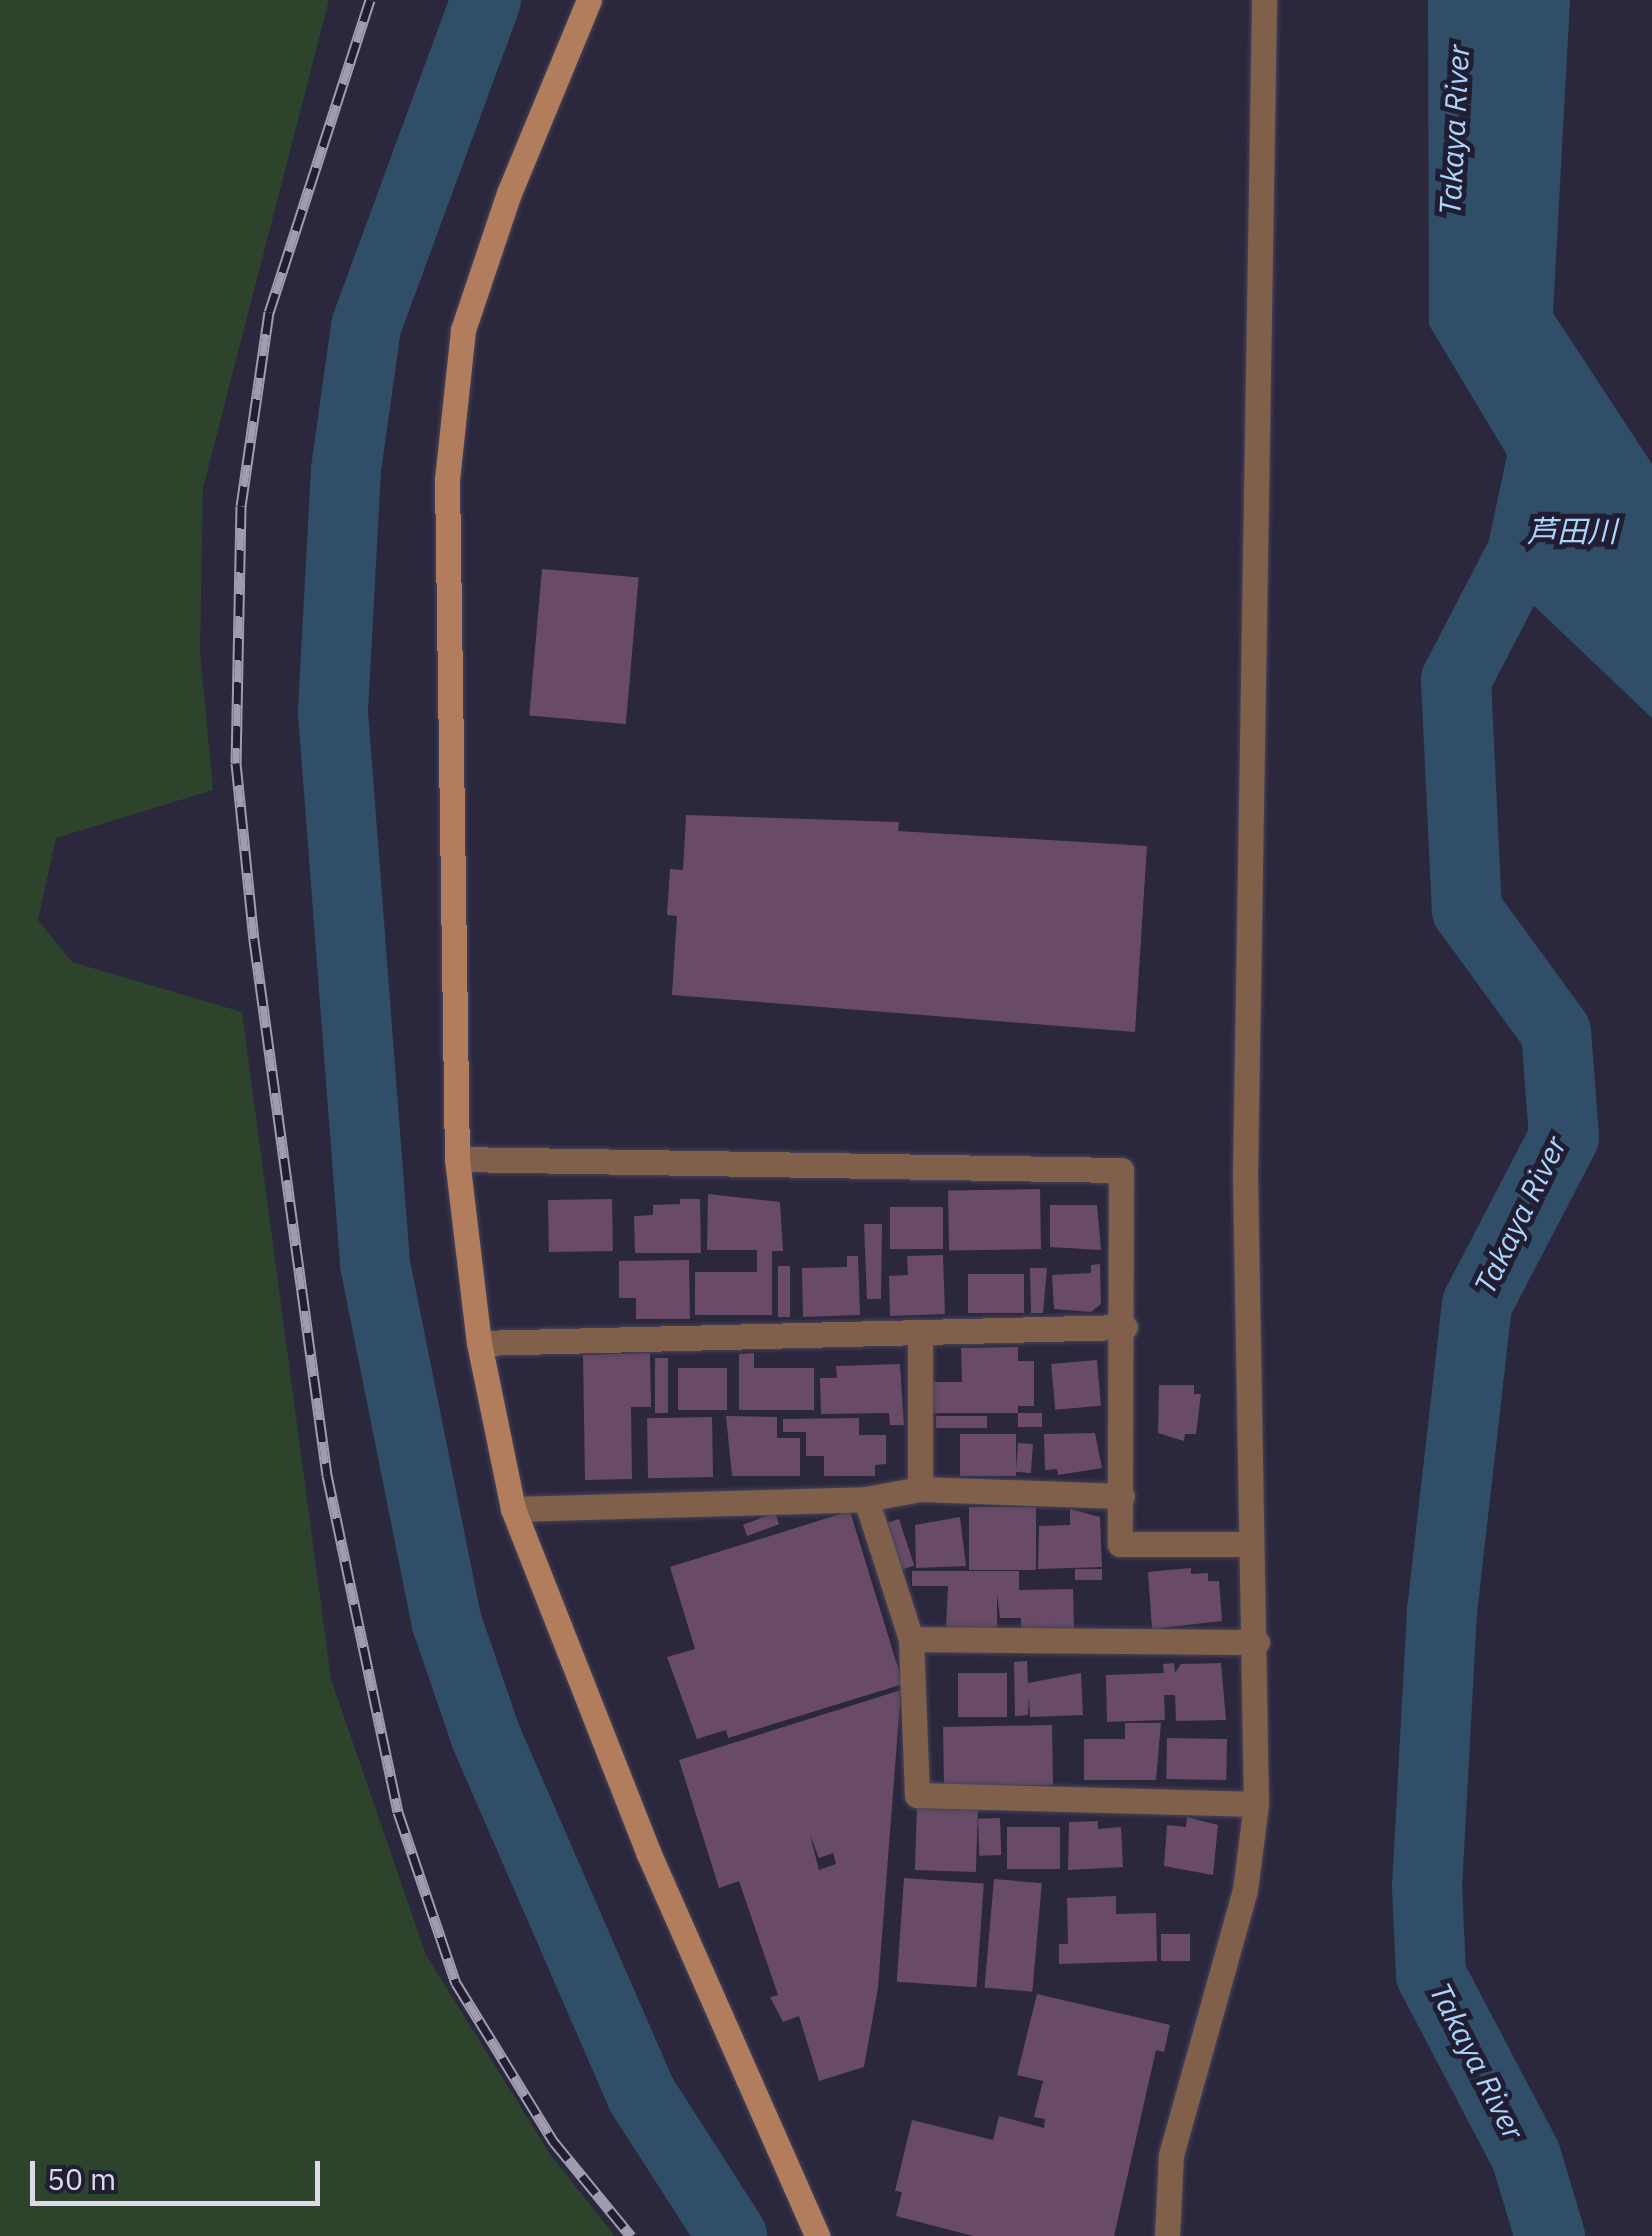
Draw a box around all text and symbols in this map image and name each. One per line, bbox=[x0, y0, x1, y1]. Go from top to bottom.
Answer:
water label: Takaya River bbox=[1432, 44, 1476, 216]
water label: 芦田川 bbox=[1527, 513, 1617, 549]
water label: Takaya River bbox=[1466, 1130, 1574, 1300]
water label: Takaya River bbox=[1422, 1977, 1532, 2145]
scale bar bbox=[35, 2141, 325, 2203]
text: 50 m bbox=[47, 2159, 116, 2198]

